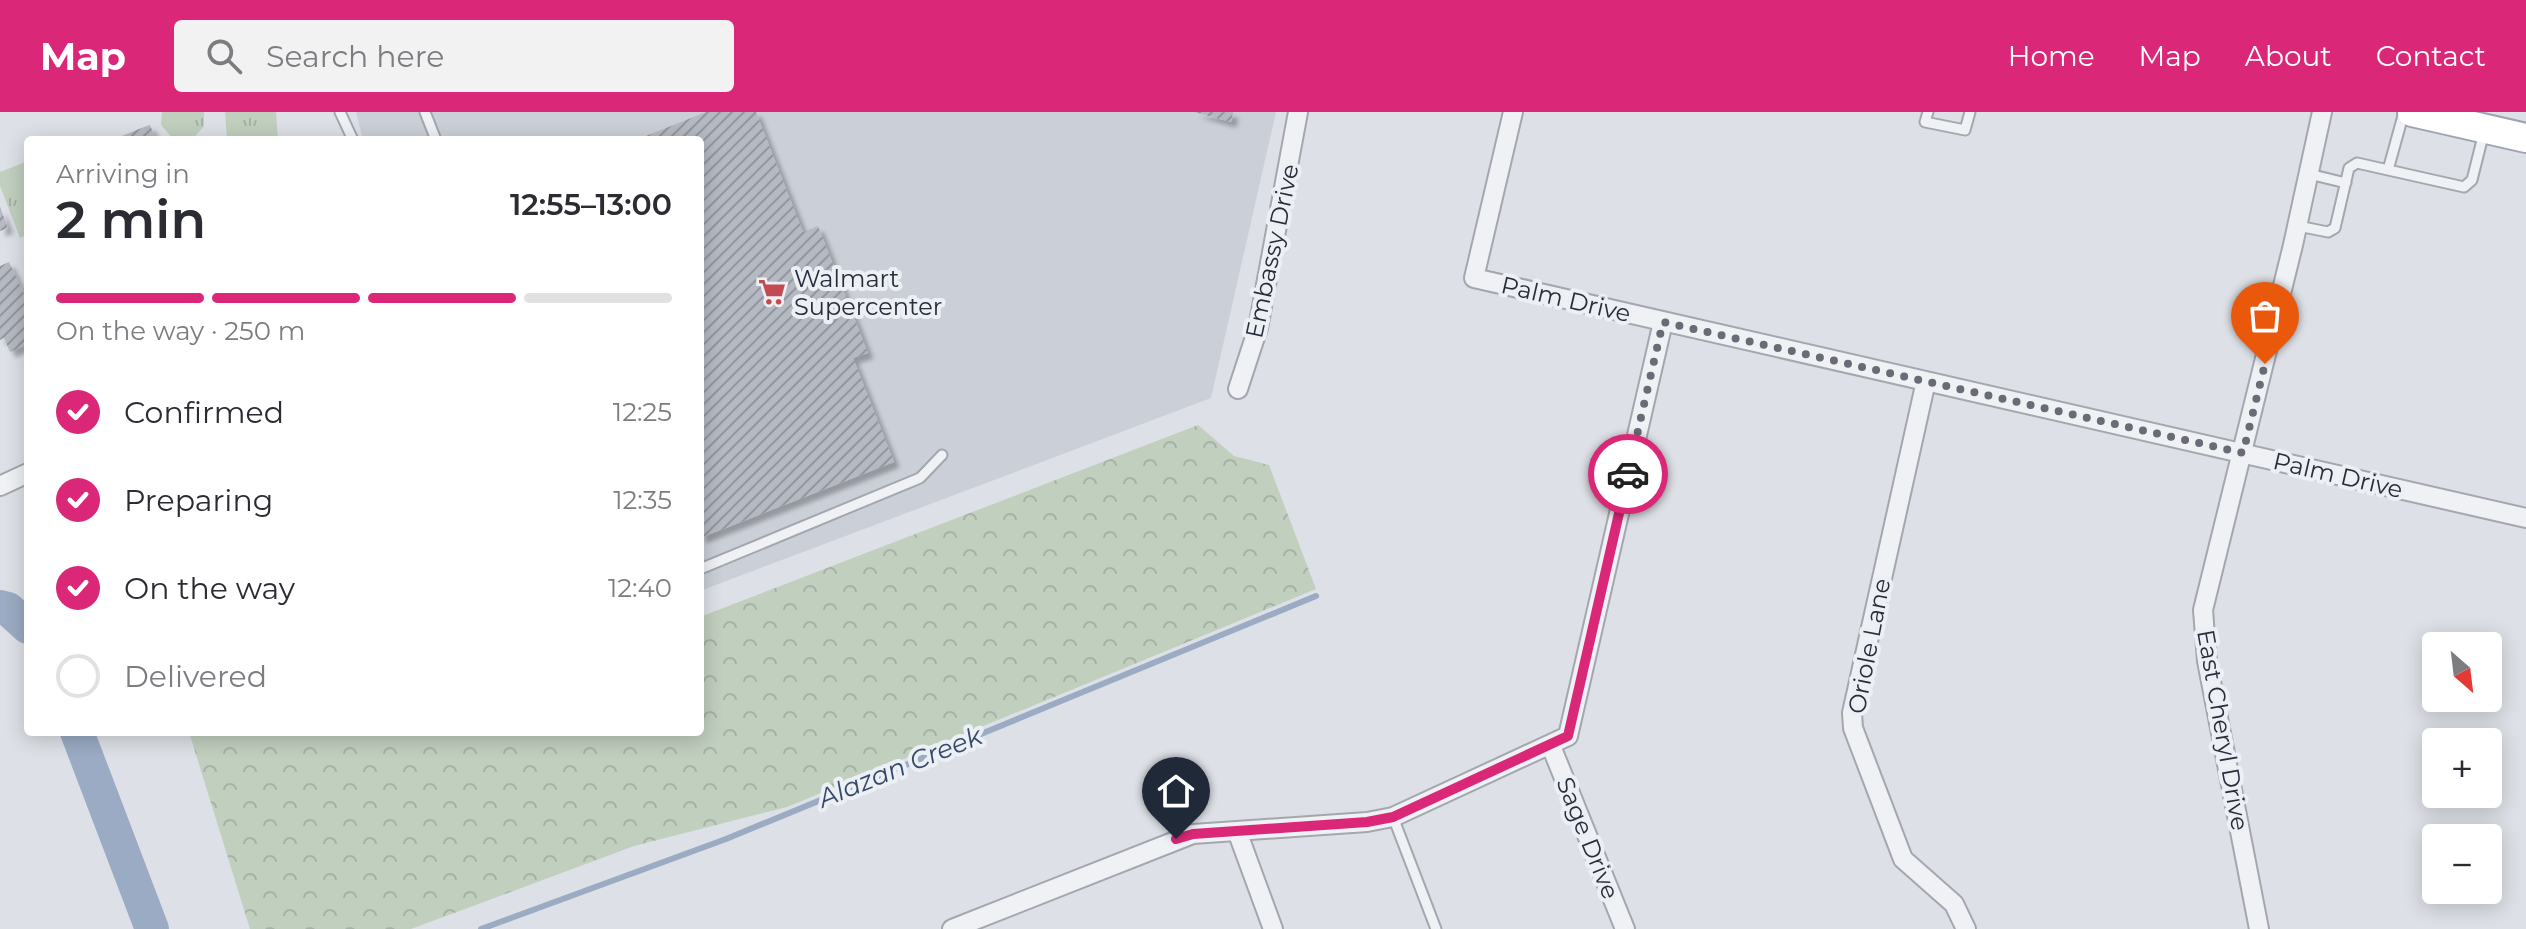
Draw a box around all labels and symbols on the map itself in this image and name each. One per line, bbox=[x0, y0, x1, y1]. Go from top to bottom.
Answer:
street label: Embassy Drive bbox=[1239, 161, 1305, 341]
place label: Walmart Supercenter bbox=[794, 264, 942, 321]
street label: Palm Drive bbox=[1498, 270, 1634, 328]
supermarket icon: Walmart Supercenter bbox=[757, 277, 787, 307]
pin bbox=[2231, 282, 2299, 364]
courier bbox=[1588, 434, 1668, 514]
street label: Palm Drive bbox=[2270, 446, 2406, 504]
street label: Oriole Lane bbox=[1842, 576, 1896, 716]
street label: East Cheryl Drive bbox=[2191, 627, 2255, 833]
north arrow bbox=[2422, 632, 2502, 712]
water label: Alazan Creek bbox=[811, 719, 988, 815]
pin bbox=[1142, 757, 1210, 839]
street label: Sage Drive bbox=[1550, 773, 1626, 903]

